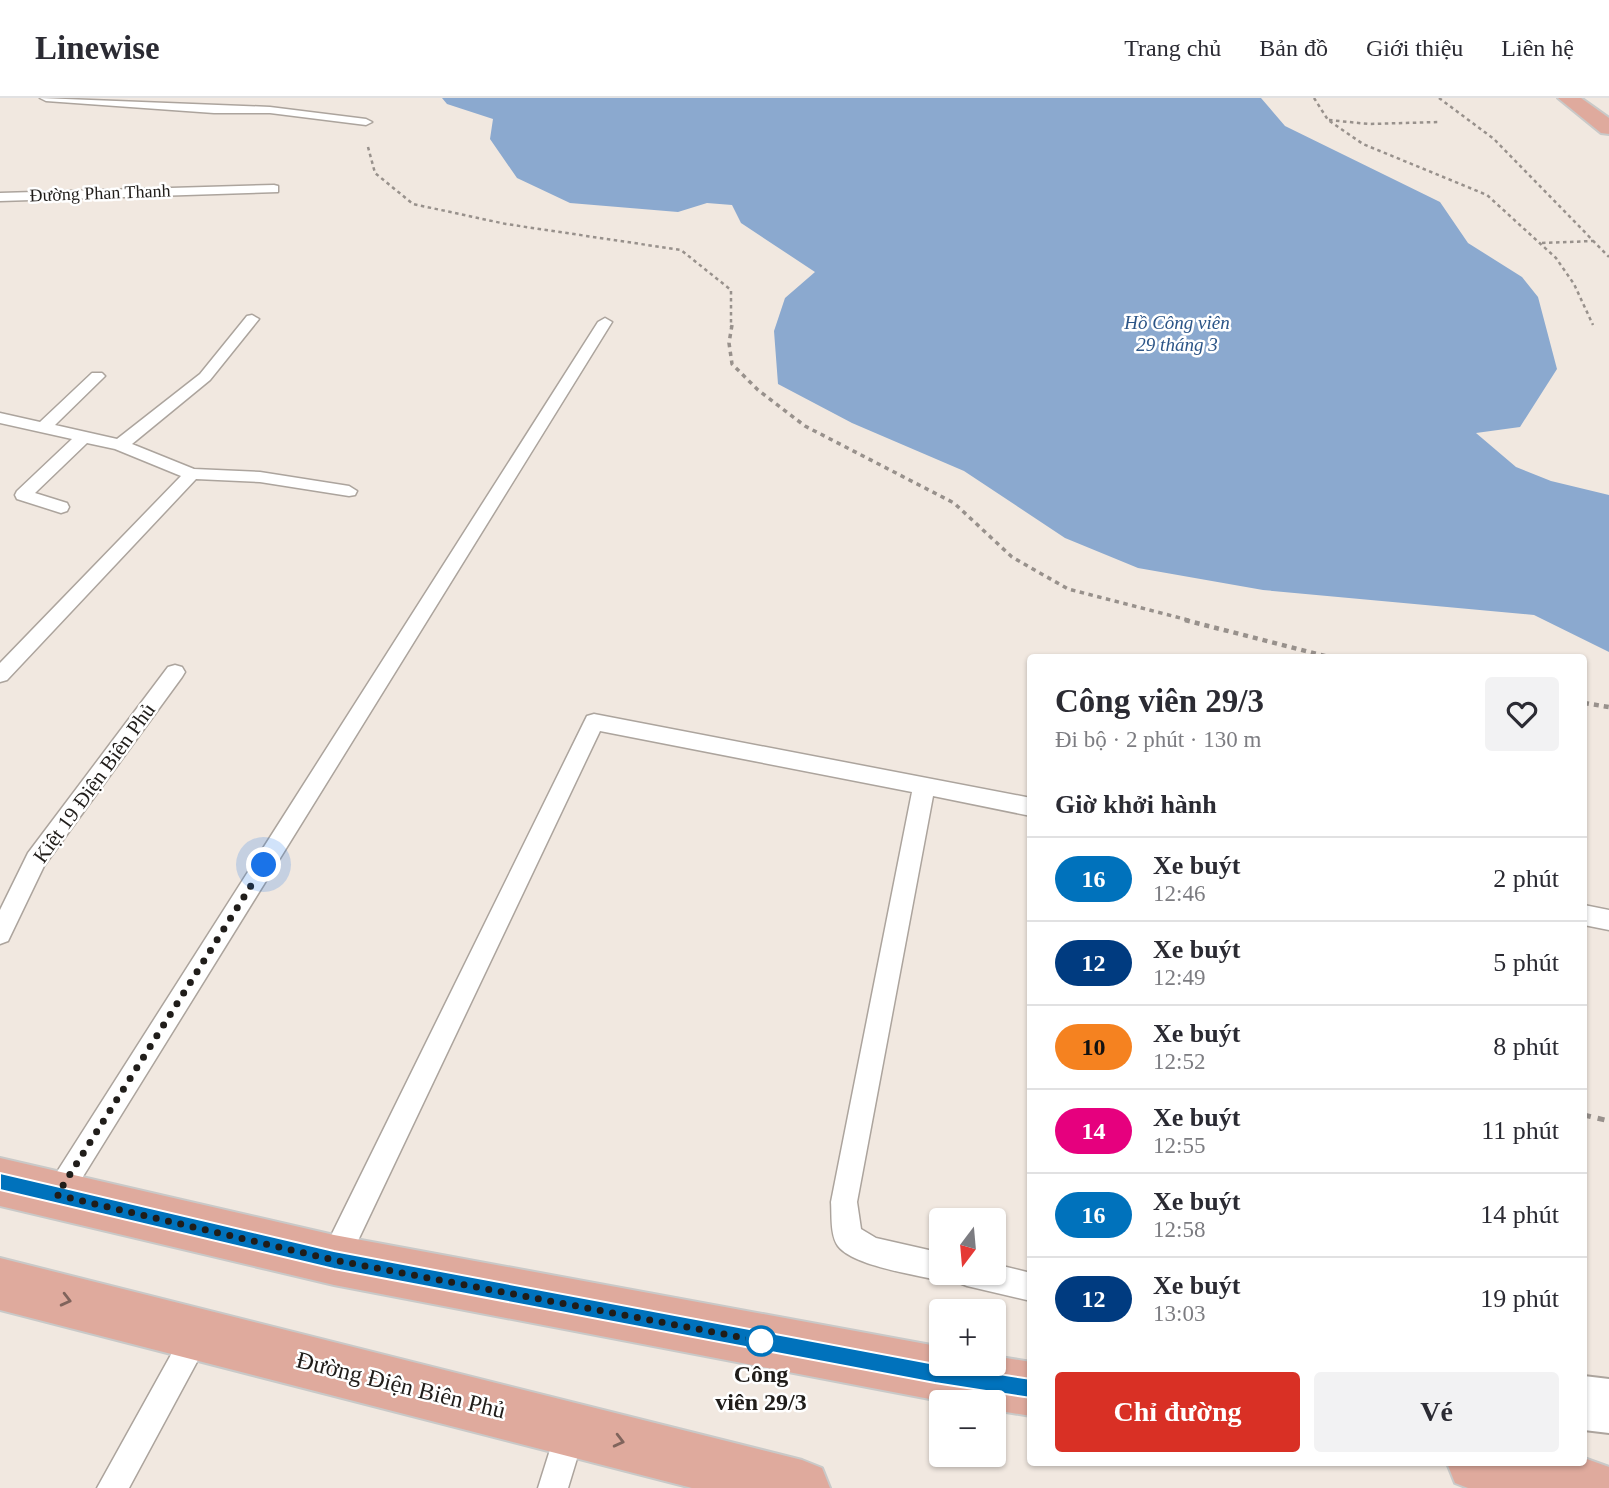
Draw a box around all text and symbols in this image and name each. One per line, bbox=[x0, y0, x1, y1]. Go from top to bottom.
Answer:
text: Linewise bbox=[35, 30, 160, 66]
text: Trang chủ bbox=[1124, 35, 1221, 61]
text: Bản đồ bbox=[1259, 35, 1328, 61]
text: Giới thiệu bbox=[1366, 35, 1463, 61]
text: Liên hệ bbox=[1501, 35, 1574, 61]
street label: Đường Phan Thanh bbox=[29, 181, 171, 205]
water label: Hồ Công viên 29 tháng 3 bbox=[1123, 312, 1230, 355]
button: heart bbox=[1485, 677, 1559, 751]
text: Công viên 29/3 bbox=[1055, 683, 1264, 719]
street label: Kiệt 19 Điện Biên Phủ bbox=[28, 698, 160, 867]
text: Đi bộ · 2 phút · 130 m bbox=[1055, 727, 1261, 752]
text: Giờ khởi hành bbox=[1055, 790, 1217, 819]
your location bbox=[246, 847, 281, 882]
text: Xe buýt bbox=[1153, 851, 1240, 880]
text: 2 phút bbox=[1493, 864, 1559, 893]
text: 16 bbox=[1082, 866, 1106, 892]
text: 12:46 bbox=[1153, 881, 1205, 906]
text: Xe buýt bbox=[1153, 935, 1240, 964]
text: 5 phút bbox=[1493, 948, 1559, 977]
text: 12 bbox=[1082, 950, 1106, 976]
text: 12:49 bbox=[1153, 965, 1205, 990]
text: Xe buýt bbox=[1153, 1019, 1240, 1048]
text: 8 phút bbox=[1493, 1032, 1559, 1061]
text: 10 bbox=[1082, 1034, 1106, 1060]
text: 12:52 bbox=[1153, 1049, 1205, 1074]
text: Xe buýt bbox=[1153, 1103, 1240, 1132]
text: 11 phút bbox=[1481, 1116, 1559, 1145]
text: 14 bbox=[1082, 1118, 1106, 1144]
text: 12:55 bbox=[1153, 1133, 1205, 1158]
text: Xe buýt bbox=[1153, 1187, 1240, 1216]
text: 14 phút bbox=[1480, 1200, 1559, 1229]
text: 16 bbox=[1082, 1202, 1106, 1228]
north arrow bbox=[929, 1208, 1006, 1284]
map controls bbox=[929, 1208, 1006, 1467]
text: 12:58 bbox=[1153, 1217, 1205, 1242]
text: Xe buýt bbox=[1153, 1271, 1240, 1300]
text: 19 phút bbox=[1480, 1284, 1559, 1313]
text: 12 bbox=[1082, 1286, 1106, 1312]
one-way arrow bbox=[60, 1292, 72, 1306]
button: + bbox=[929, 1299, 1006, 1376]
text: 13:03 bbox=[1153, 1301, 1205, 1326]
marker: Công viên 29/3 bbox=[746, 1326, 776, 1356]
street label: Đường Điện Biên Phủ bbox=[294, 1346, 508, 1424]
place label: Công viên 29/3 bbox=[715, 1361, 807, 1415]
button: Chỉ đường bbox=[1055, 1372, 1300, 1452]
button: Vé bbox=[1314, 1372, 1559, 1452]
button: − bbox=[929, 1390, 1006, 1467]
one-way arrow bbox=[613, 1433, 625, 1447]

